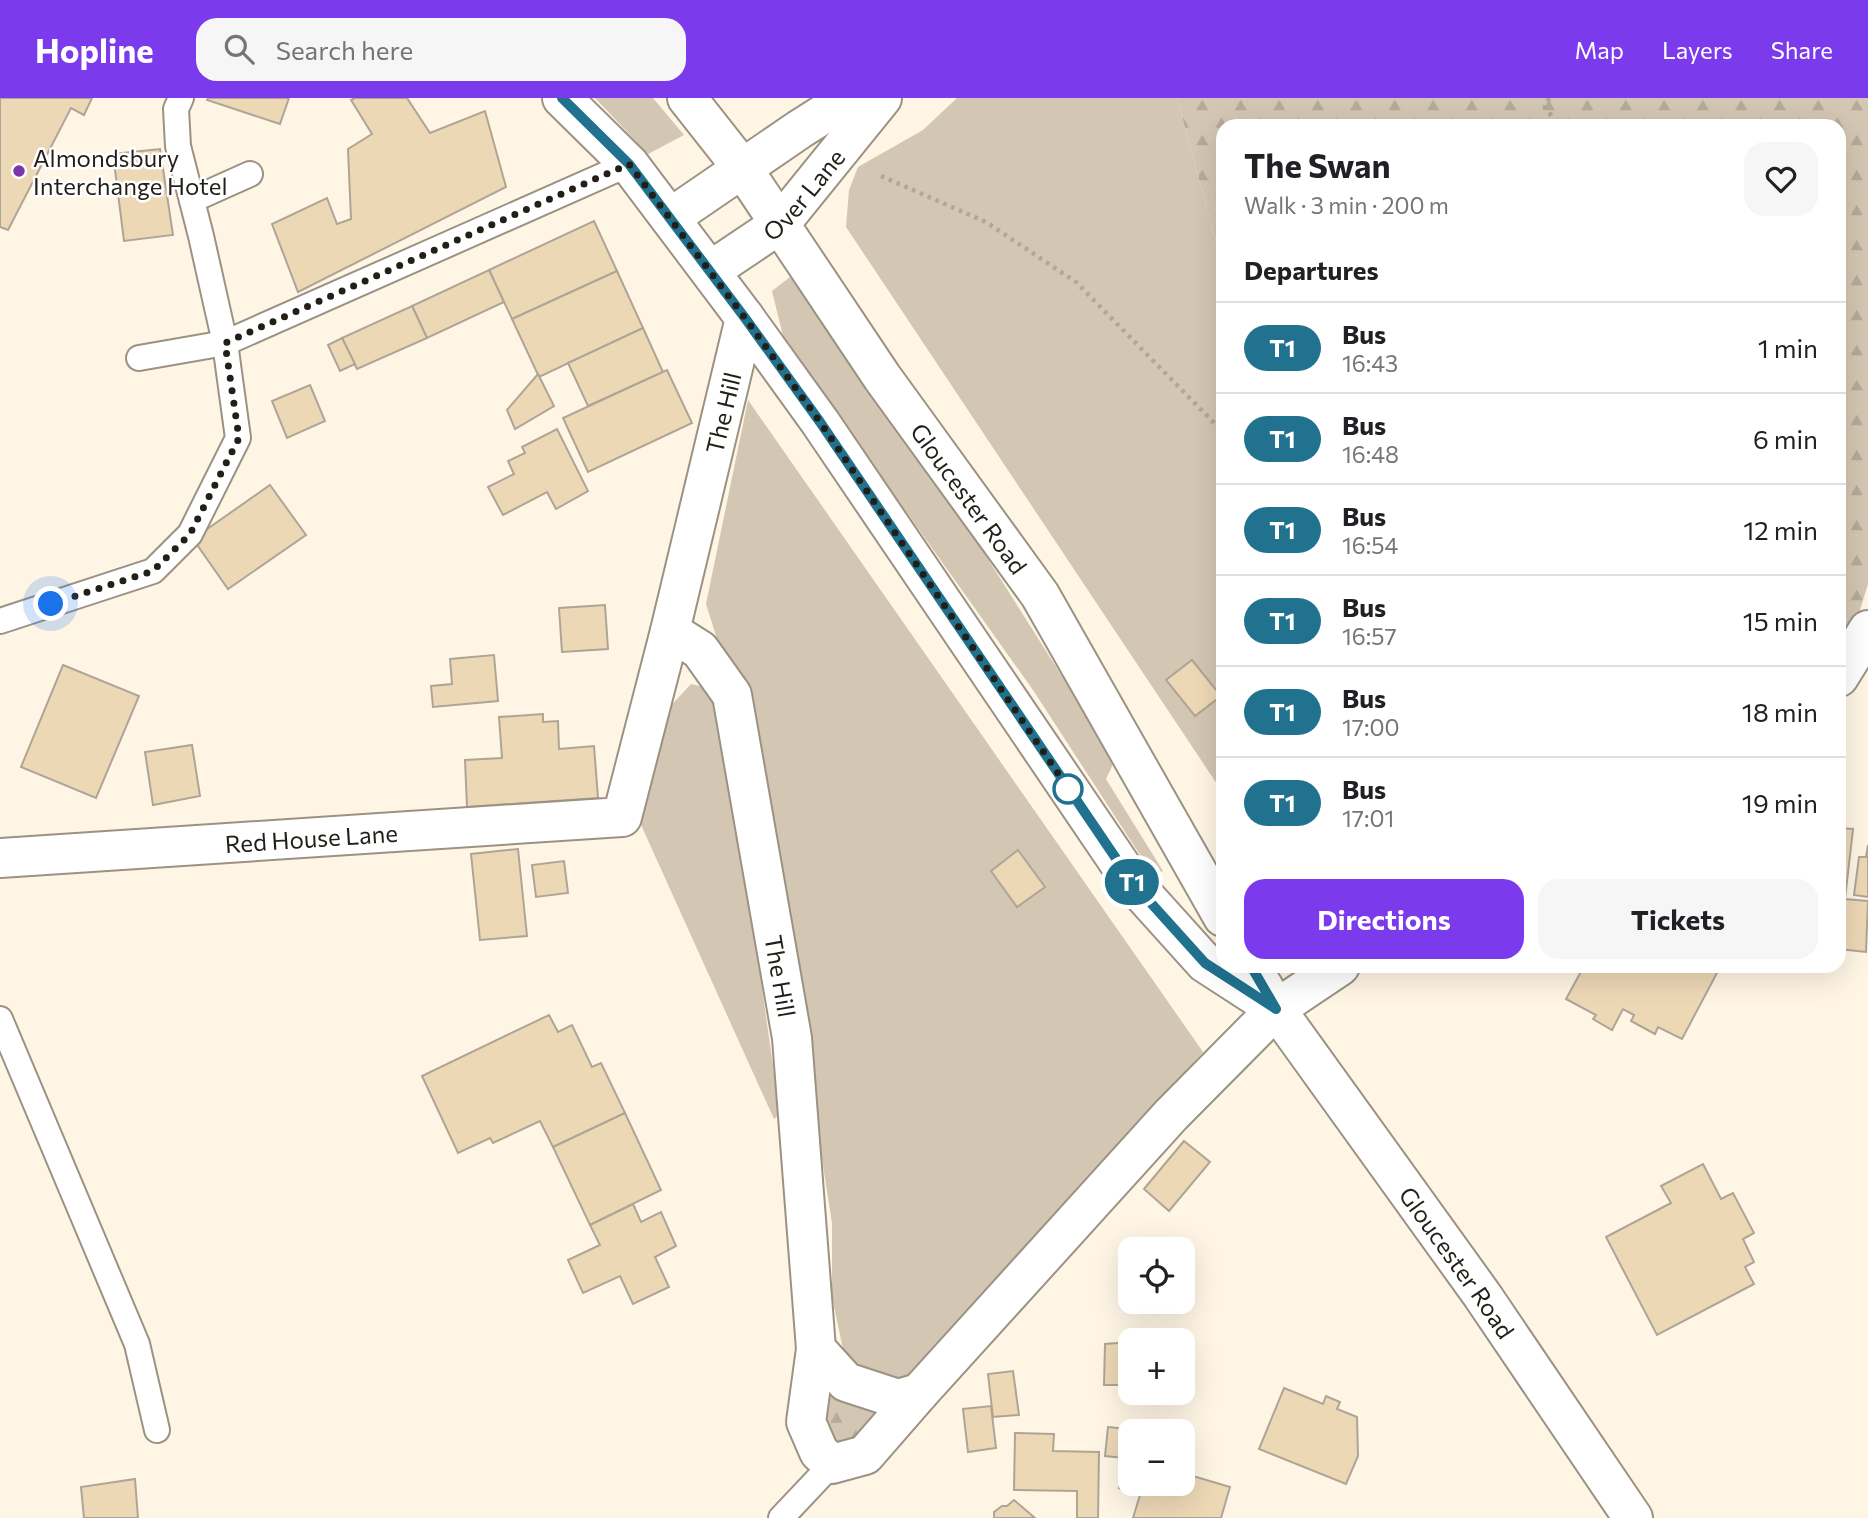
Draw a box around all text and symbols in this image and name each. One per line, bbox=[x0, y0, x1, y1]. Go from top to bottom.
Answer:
search box bbox=[196, 18, 686, 81]
text: Hopline bbox=[35, 29, 154, 70]
icon: search bbox=[220, 30, 258, 68]
text: Search here bbox=[276, 34, 413, 65]
text: Map bbox=[1575, 35, 1624, 64]
text: Layers bbox=[1662, 35, 1733, 64]
text: Share bbox=[1771, 35, 1833, 64]
street label: Over Lane bbox=[757, 142, 850, 246]
button: heart bbox=[1744, 142, 1818, 216]
place label: Almondsbury Interchange Hotel bbox=[33, 143, 227, 200]
text: The Swan bbox=[1244, 144, 1391, 185]
marker: Almondsbury Interchange Hotel bbox=[11, 163, 27, 179]
text: Walk · 3 min · 200 m bbox=[1244, 191, 1449, 219]
text: Departures bbox=[1244, 254, 1379, 285]
text: Bus bbox=[1342, 318, 1386, 349]
text: 1 min bbox=[1758, 332, 1818, 363]
text: T1 bbox=[1269, 333, 1296, 362]
text: 16:43 bbox=[1342, 349, 1398, 377]
street label: The Hill bbox=[699, 369, 746, 456]
text: Bus bbox=[1342, 409, 1386, 440]
street label: Gloucester Road bbox=[905, 417, 1034, 579]
text: 6 min bbox=[1753, 423, 1818, 454]
text: T1 bbox=[1269, 424, 1296, 453]
text: 16:48 bbox=[1342, 440, 1399, 468]
text: Bus bbox=[1342, 500, 1386, 531]
text: 12 min bbox=[1743, 514, 1818, 545]
text: T1 bbox=[1269, 515, 1296, 544]
text: 16:54 bbox=[1342, 531, 1398, 559]
your location bbox=[33, 586, 68, 621]
text: Bus bbox=[1342, 591, 1386, 622]
text: 15 min bbox=[1743, 605, 1818, 636]
text: T1 bbox=[1269, 606, 1296, 635]
text: 16:57 bbox=[1342, 622, 1397, 650]
text: Bus bbox=[1342, 682, 1386, 713]
text: 18 min bbox=[1742, 696, 1818, 727]
text: T1 bbox=[1269, 697, 1296, 726]
text: 17:00 bbox=[1342, 713, 1399, 741]
text: Bus bbox=[1342, 773, 1386, 804]
unlabelled marker bbox=[1053, 774, 1083, 804]
text: 19 min bbox=[1742, 787, 1818, 818]
text: T1 bbox=[1269, 788, 1296, 817]
text: 17:01 bbox=[1342, 804, 1394, 832]
street label: Red House Lane bbox=[224, 817, 399, 858]
line badge: T1 bbox=[1100, 859, 1164, 905]
text: T1 bbox=[1119, 867, 1145, 896]
button: Directions bbox=[1244, 879, 1524, 959]
button: Tickets bbox=[1538, 879, 1818, 959]
street label: The Hill bbox=[760, 933, 803, 1019]
street label: Gloucester Road bbox=[1394, 1181, 1521, 1344]
map controls bbox=[1118, 1237, 1195, 1496]
button: locate bbox=[1118, 1237, 1195, 1314]
button: + bbox=[1118, 1328, 1195, 1405]
button: − bbox=[1118, 1419, 1195, 1496]

